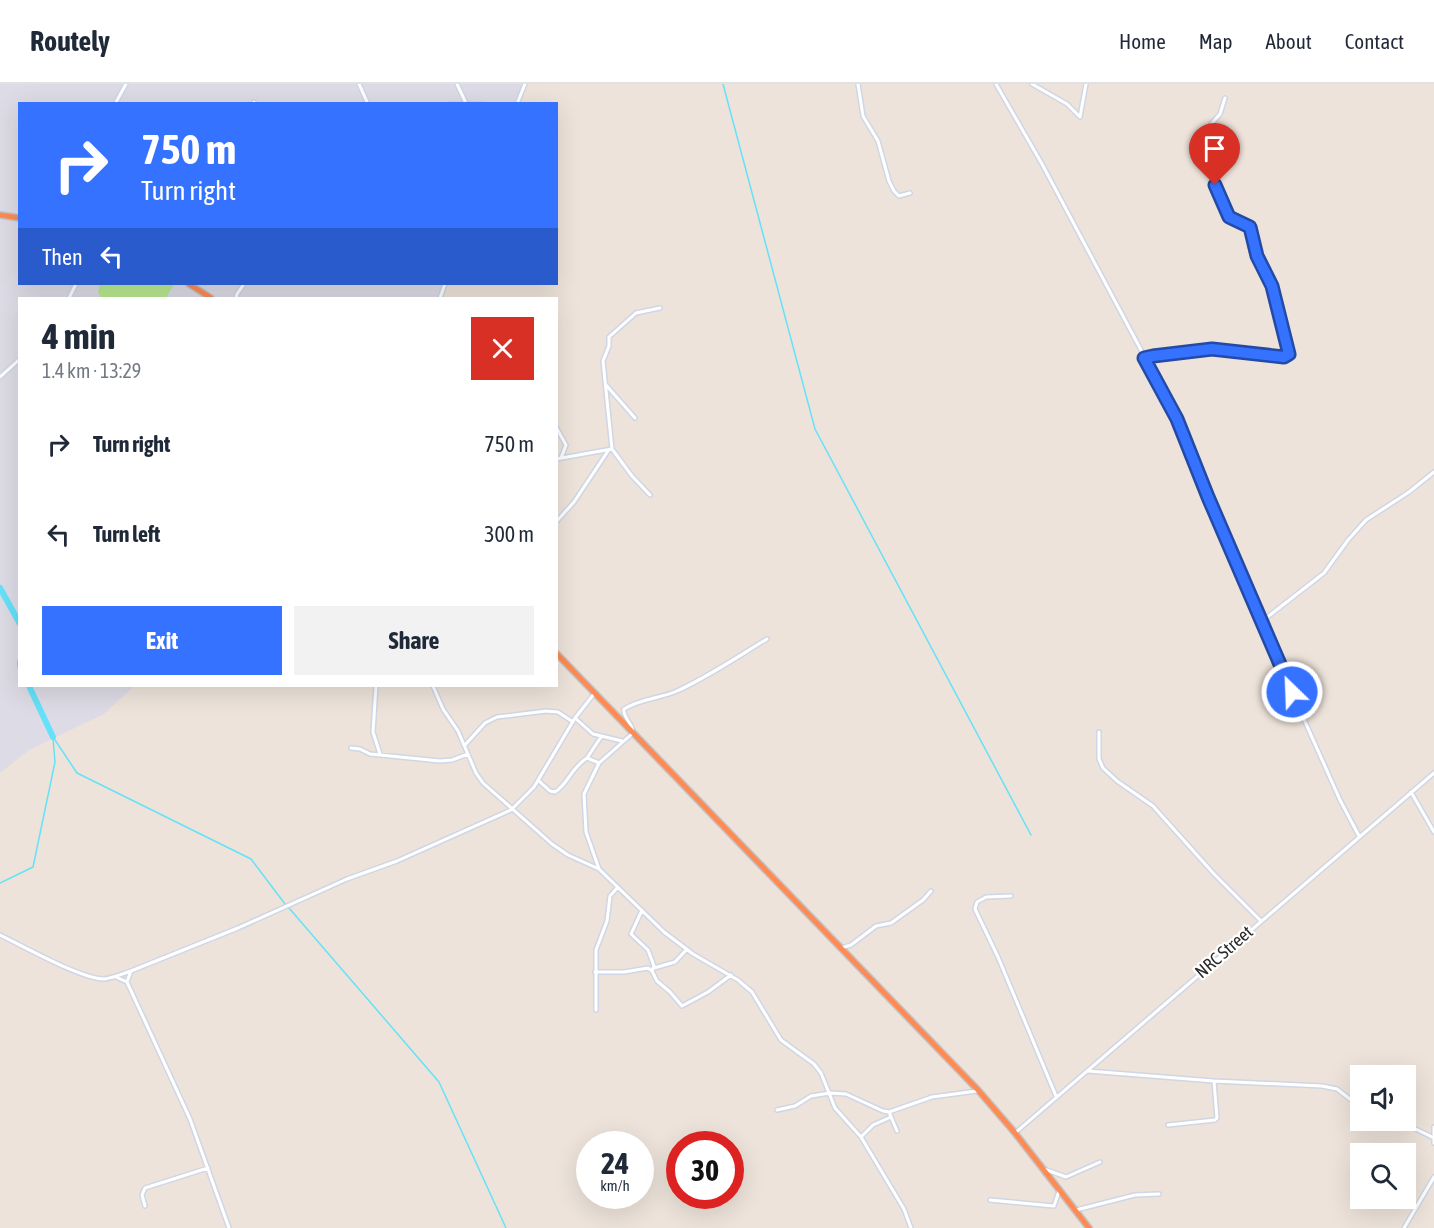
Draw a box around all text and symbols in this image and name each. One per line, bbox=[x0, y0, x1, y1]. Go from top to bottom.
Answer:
text: Routely bbox=[30, 25, 110, 57]
text: Home bbox=[1119, 29, 1166, 53]
text: Map bbox=[1199, 29, 1233, 53]
text: About bbox=[1266, 29, 1312, 53]
text: Contact bbox=[1345, 29, 1404, 53]
pin bbox=[1189, 123, 1240, 185]
text: 750 m bbox=[141, 125, 236, 173]
icon: right bbox=[42, 126, 120, 204]
icon: arrive bbox=[1198, 132, 1231, 165]
text: Turn right bbox=[141, 175, 236, 206]
icon: left bbox=[95, 240, 128, 273]
text: Then bbox=[42, 244, 83, 270]
text: 4 min bbox=[42, 315, 116, 357]
button: close bbox=[471, 317, 534, 380]
text: 1.4 km · 13:29 bbox=[42, 359, 141, 382]
icon: right bbox=[42, 428, 75, 461]
text: Turn right bbox=[93, 431, 170, 457]
text: 750 m bbox=[484, 431, 534, 457]
icon: left bbox=[42, 518, 75, 551]
text: Turn left bbox=[93, 521, 160, 547]
text: 300 m bbox=[484, 521, 534, 547]
button: Exit bbox=[42, 606, 282, 675]
button: Share bbox=[294, 606, 534, 675]
position arrow bbox=[1260, 660, 1324, 724]
street label: NRC Street bbox=[1191, 921, 1257, 982]
map controls bbox=[1350, 1065, 1416, 1209]
button: sound bbox=[1350, 1065, 1416, 1131]
speed limit sign: 30 bbox=[666, 1131, 744, 1209]
button: search bbox=[1350, 1143, 1416, 1209]
text: 24 bbox=[601, 1146, 629, 1180]
text: km/h bbox=[600, 1177, 630, 1194]

